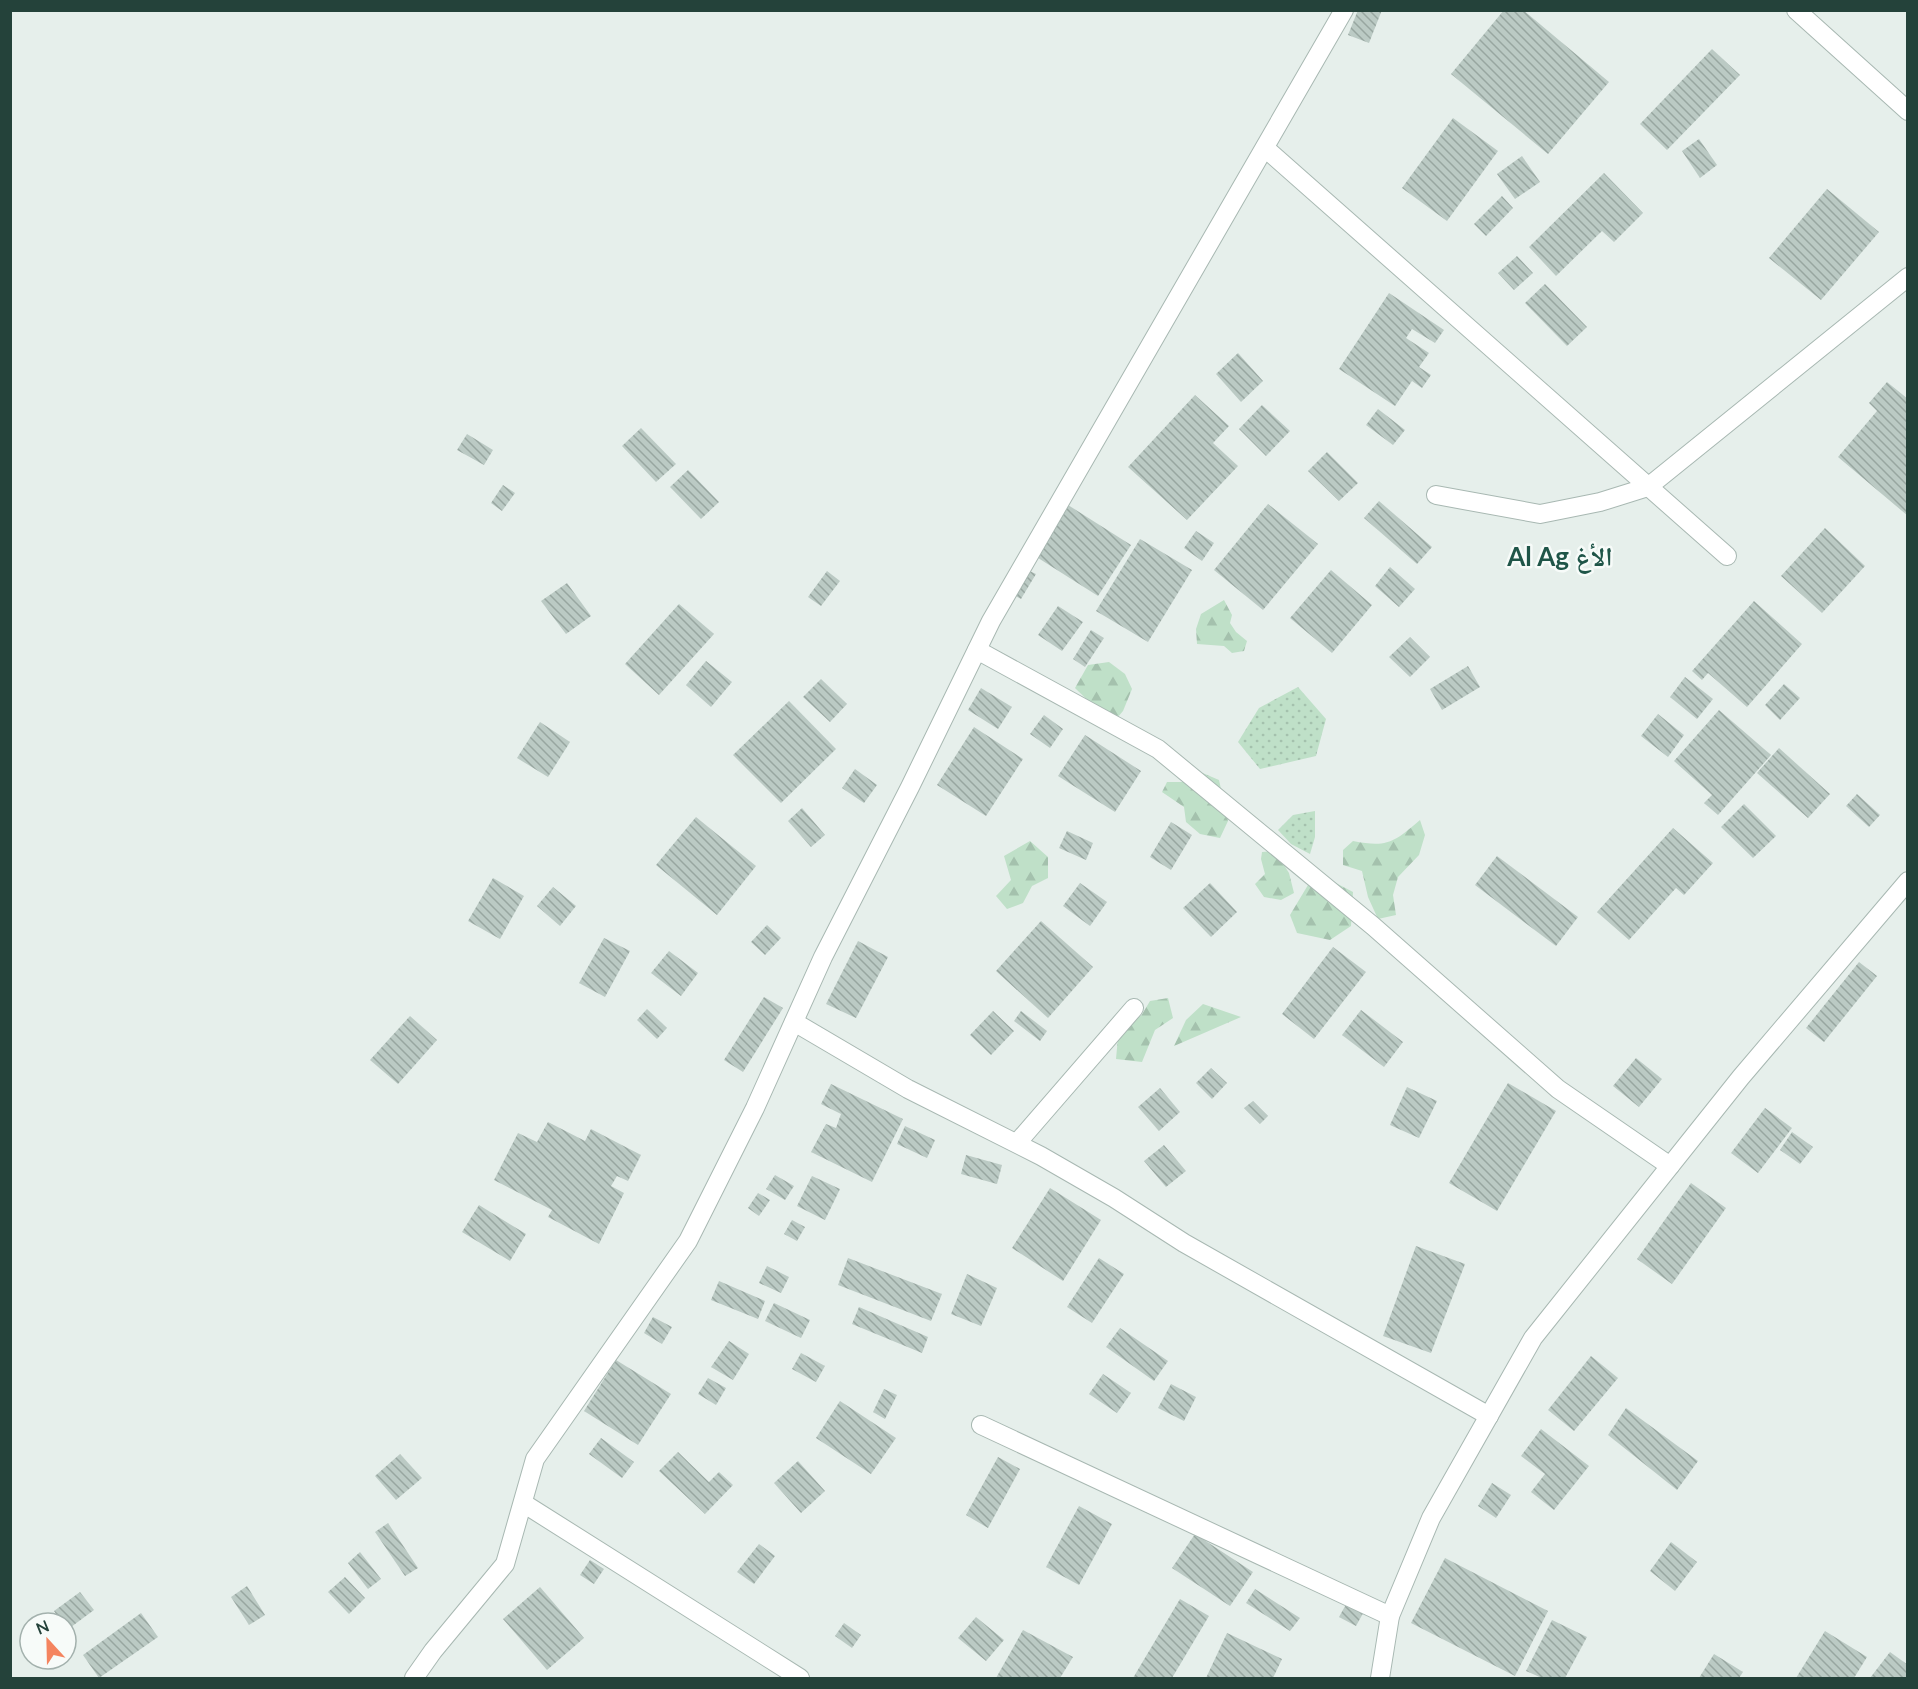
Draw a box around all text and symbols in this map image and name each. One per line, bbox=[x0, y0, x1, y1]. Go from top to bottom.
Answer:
district label: Al Ag الأغ bbox=[1506, 540, 1613, 574]
north arrow bbox=[18, 1611, 78, 1671]
text: N bbox=[33, 1616, 51, 1638]

